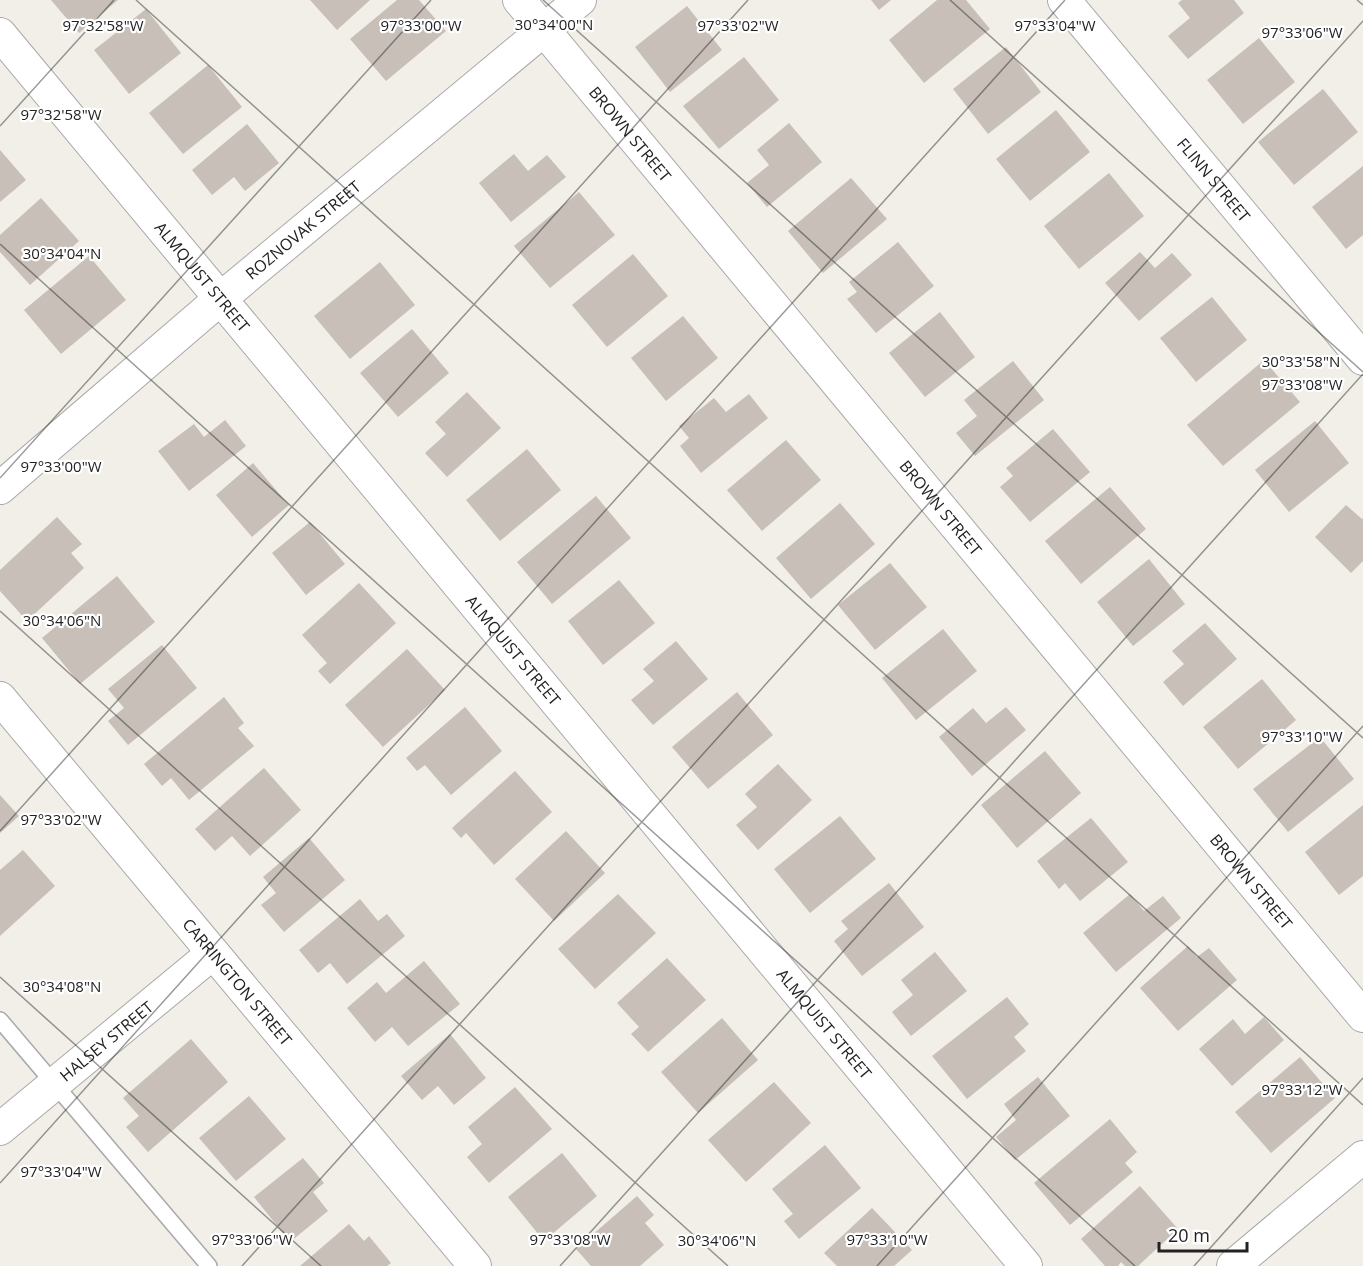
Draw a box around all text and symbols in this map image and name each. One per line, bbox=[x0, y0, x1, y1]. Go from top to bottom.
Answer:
text: 30°34'00"N bbox=[515, 14, 593, 34]
text: 97°32'58"W bbox=[63, 15, 144, 35]
text: 97°33'00"W bbox=[381, 15, 462, 35]
text: 97°33'02"W bbox=[698, 15, 779, 35]
text: 97°33'04"W bbox=[1015, 15, 1096, 35]
text: 97°33'06"W bbox=[1262, 22, 1343, 42]
street label: BROWN STREET bbox=[584, 82, 676, 186]
text: 97°32'58"W bbox=[21, 104, 102, 124]
street label: FLINN STREET bbox=[1172, 133, 1255, 227]
street label: ROZNOVAK STREET bbox=[241, 176, 365, 284]
street label: ALMQUIST STREET bbox=[150, 217, 255, 337]
text: 30°34'04"N bbox=[23, 243, 101, 263]
text: 30°33'58"N bbox=[1262, 351, 1340, 371]
text: 97°33'08"W bbox=[1262, 374, 1343, 394]
street label: BROWN STREET bbox=[895, 455, 987, 560]
text: 97°33'00"W bbox=[21, 456, 102, 476]
street label: ALMQUIST STREET bbox=[461, 590, 566, 710]
text: 30°34'06"N bbox=[23, 610, 101, 630]
text: 97°33'10"W bbox=[1262, 726, 1343, 746]
text: 97°33'02"W bbox=[21, 809, 102, 829]
street label: BROWN STREET bbox=[1205, 829, 1297, 934]
street label: CARRINGTON STREET bbox=[178, 914, 297, 1050]
street label: ALMQUIST STREET bbox=[772, 964, 877, 1084]
text: 30°34'08"N bbox=[23, 976, 101, 996]
street label: HALSEY STREET bbox=[55, 996, 158, 1086]
text: 97°33'12"W bbox=[1262, 1079, 1343, 1099]
text: 97°33'04"W bbox=[21, 1161, 102, 1181]
scale bar bbox=[1159, 1215, 1248, 1253]
text: 20 m bbox=[1168, 1223, 1210, 1247]
text: 97°33'06"W bbox=[212, 1229, 293, 1249]
text: 97°33'08"W bbox=[530, 1229, 611, 1249]
text: 97°33'10"W bbox=[847, 1229, 928, 1249]
text: 30°34'06"N bbox=[678, 1230, 756, 1250]

